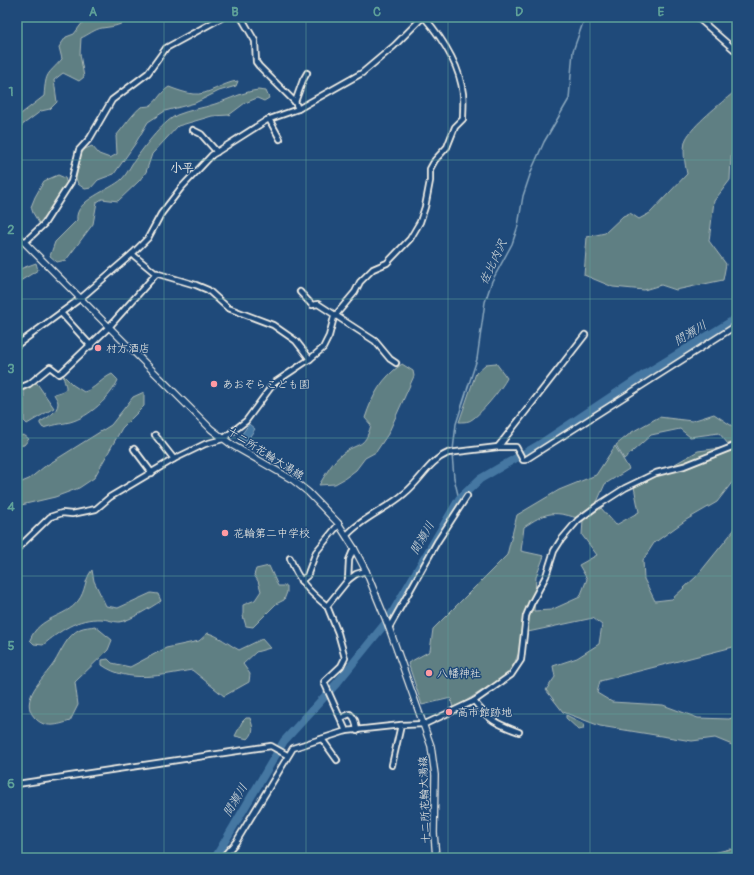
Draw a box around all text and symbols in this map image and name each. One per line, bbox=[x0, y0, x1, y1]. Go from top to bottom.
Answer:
text: A bbox=[89, 4, 98, 20]
text: B bbox=[231, 4, 239, 20]
text: C bbox=[373, 4, 381, 20]
text: D bbox=[515, 4, 523, 20]
text: E bbox=[658, 4, 665, 20]
text: 1 bbox=[8, 84, 14, 100]
district label: 小平 bbox=[170, 161, 194, 176]
text: 2 bbox=[7, 222, 15, 238]
water label: 佐比内沢 bbox=[477, 236, 511, 287]
water label: 間瀬川 bbox=[671, 318, 710, 349]
place label: 村方酒店 bbox=[106, 342, 150, 355]
marker: 村方酒店 bbox=[93, 343, 103, 353]
text: 3 bbox=[7, 361, 15, 377]
place label: あおぞらこども園 bbox=[222, 378, 310, 391]
marker: あおぞらこども園 bbox=[209, 379, 219, 389]
street label: 十二所花輪大湯線 bbox=[225, 425, 306, 482]
text: 4 bbox=[7, 499, 15, 515]
water label: 間瀬川 bbox=[407, 519, 438, 558]
place label: 花輪第二中学校 bbox=[233, 527, 310, 540]
marker: 花輪第二中学校 bbox=[220, 528, 230, 538]
text: 5 bbox=[7, 638, 15, 654]
place label: 八幡神社 bbox=[437, 667, 481, 680]
marker: 八幡神社 bbox=[424, 668, 434, 678]
place label: 高市館跡地 bbox=[457, 706, 512, 719]
marker: 高市館跡地 bbox=[444, 707, 454, 717]
street label: 十二所花輪大湯線 bbox=[416, 756, 433, 844]
text: 6 bbox=[7, 776, 15, 792]
water label: 間瀬川 bbox=[220, 781, 251, 820]

